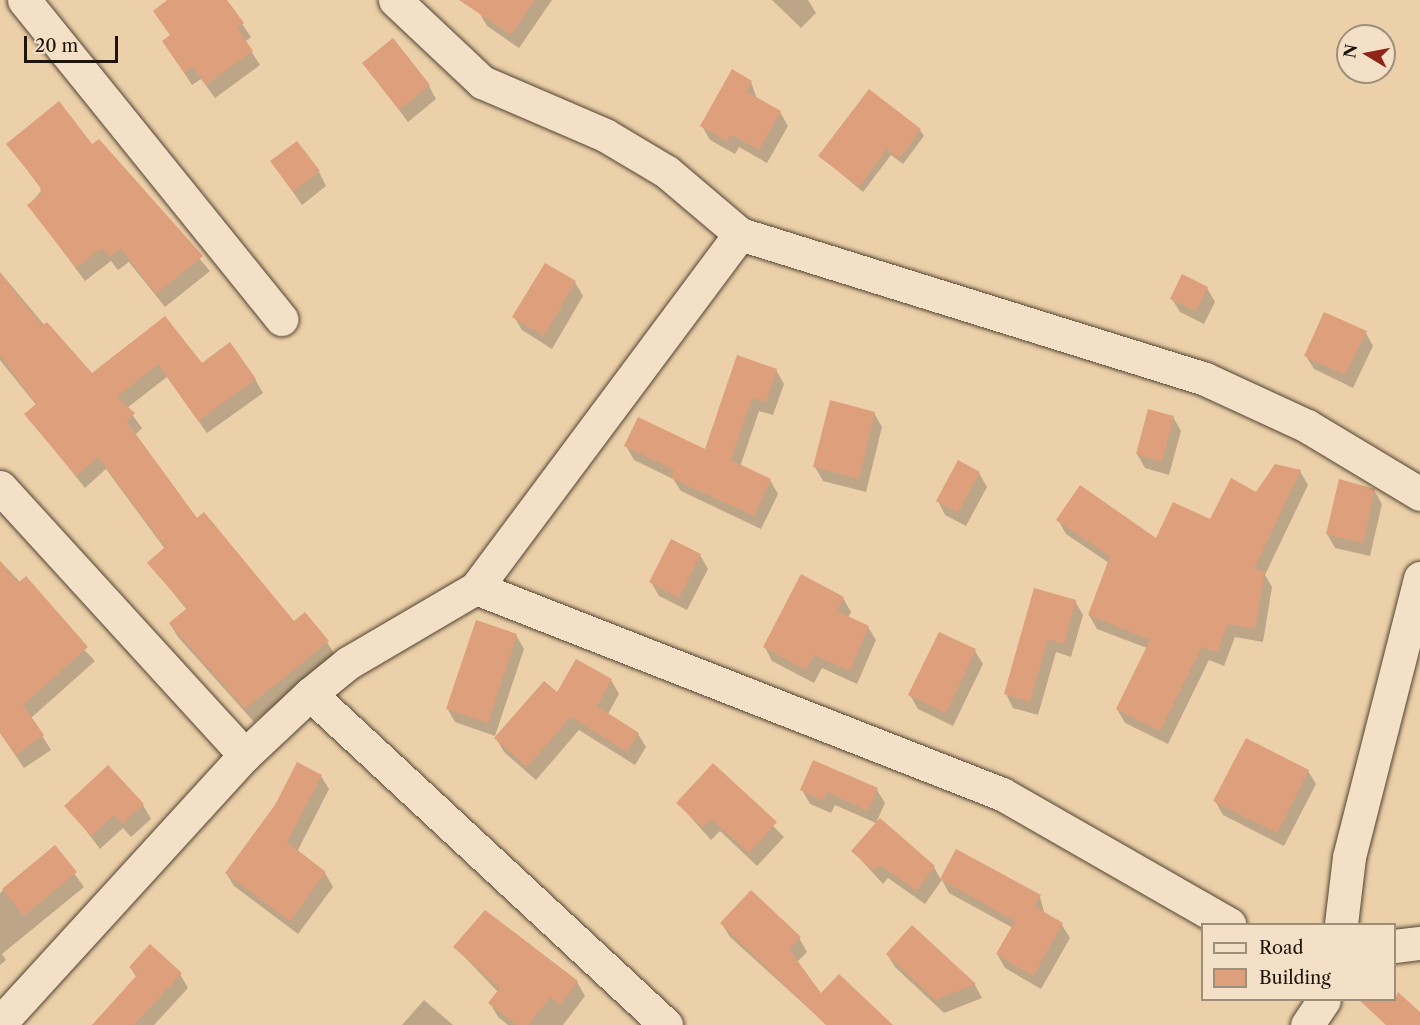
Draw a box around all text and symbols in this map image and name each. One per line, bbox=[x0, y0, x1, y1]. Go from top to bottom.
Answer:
scale bar bbox=[27, 24, 122, 62]
north arrow bbox=[1336, 24, 1396, 84]
text: 20 m bbox=[35, 35, 78, 57]
text: N bbox=[1339, 43, 1361, 60]
legend bbox=[1201, 923, 1396, 1001]
text: Road bbox=[1259, 937, 1304, 959]
text: Building bbox=[1259, 967, 1331, 989]

